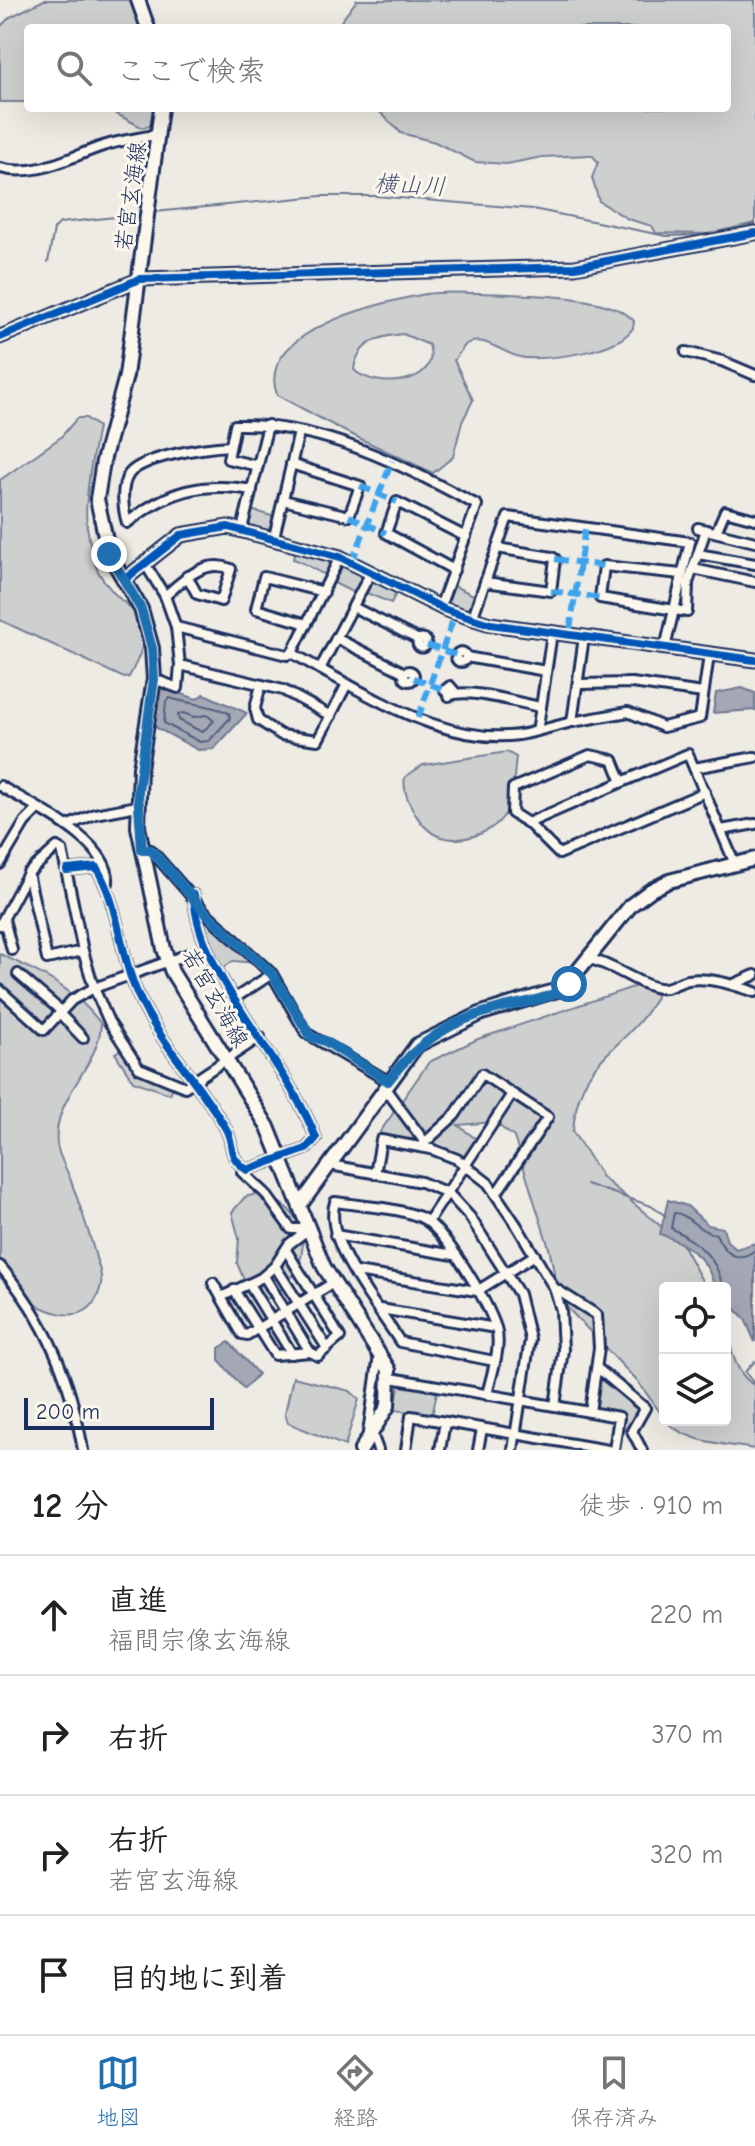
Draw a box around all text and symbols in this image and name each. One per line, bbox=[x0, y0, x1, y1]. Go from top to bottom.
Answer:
search box bbox=[24, 24, 731, 112]
icon: search bbox=[52, 46, 96, 90]
text: ここで検索 bbox=[116, 54, 266, 89]
street label: 若宮玄海線 bbox=[110, 140, 152, 252]
water label: 横山川 bbox=[373, 169, 447, 201]
route end bbox=[91, 536, 127, 572]
street label: 若宮玄海線 bbox=[176, 944, 254, 1052]
route start bbox=[551, 966, 587, 1002]
map controls bbox=[659, 1282, 731, 1426]
button: locate bbox=[659, 1282, 731, 1354]
button: layers bbox=[659, 1354, 731, 1426]
scale bar bbox=[24, 1394, 214, 1430]
text: 200 m bbox=[36, 1399, 100, 1425]
text: 12 分 bbox=[32, 1486, 108, 1526]
text: 徒歩 · 910 m bbox=[579, 1491, 723, 1521]
text: 直進 bbox=[108, 1583, 168, 1618]
icon: ahead bbox=[32, 1593, 76, 1637]
text: 220 m bbox=[650, 1600, 723, 1630]
text: 福間宗像玄海線 bbox=[108, 1626, 290, 1656]
icon: right bbox=[32, 1713, 76, 1757]
text: 370 m bbox=[652, 1720, 723, 1750]
text: 右折 bbox=[108, 1721, 168, 1756]
text: 右折 bbox=[108, 1823, 168, 1858]
icon: right bbox=[32, 1833, 76, 1877]
text: 320 m bbox=[650, 1840, 723, 1870]
text: 若宮玄海線 bbox=[108, 1866, 238, 1896]
icon: arrive bbox=[32, 1953, 76, 1997]
text: 目的地に到着 bbox=[108, 1961, 288, 1996]
tab: 地図 bbox=[96, 2051, 141, 2131]
tab: 経路 bbox=[333, 2051, 378, 2131]
tab: 保存済み bbox=[570, 2051, 659, 2131]

